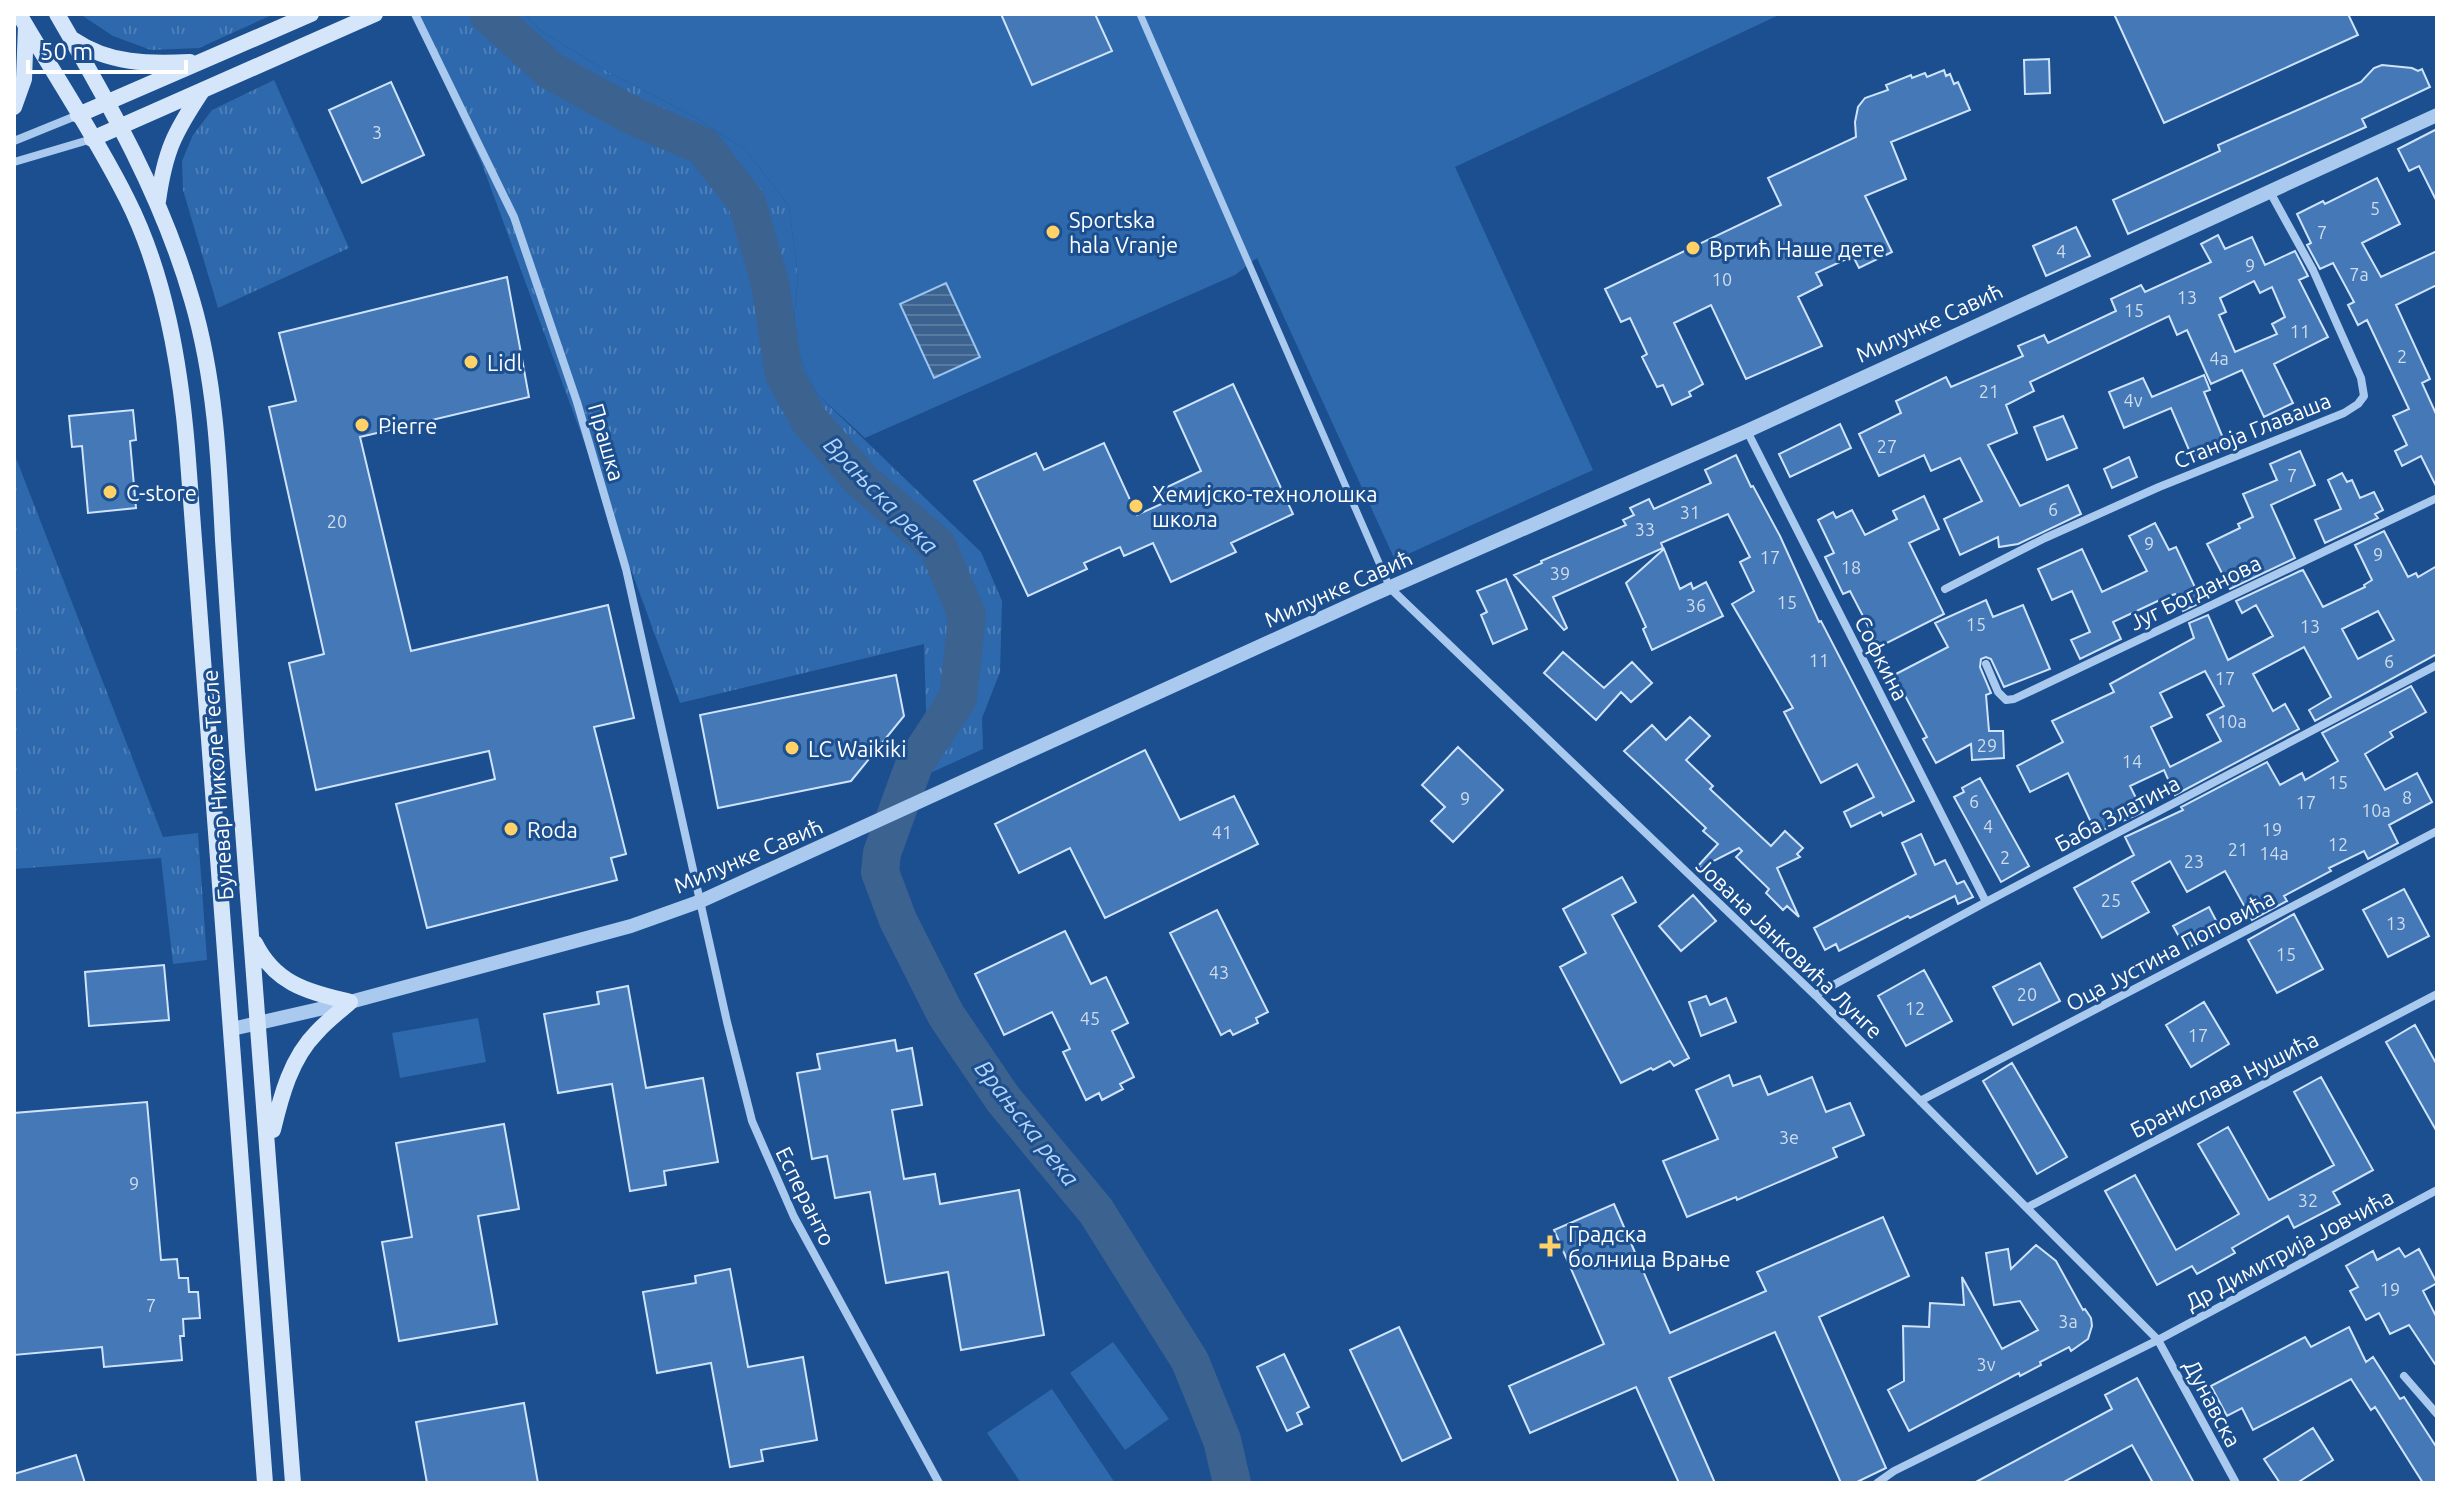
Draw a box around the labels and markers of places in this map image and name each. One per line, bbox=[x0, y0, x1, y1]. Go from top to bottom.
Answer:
place label: Sportska hala Vranje bbox=[1069, 207, 1178, 257]
marker: Sportska hala Vranje bbox=[1044, 223, 1062, 241]
place label: Вртић Наше дете bbox=[1709, 236, 1885, 261]
marker: Вртић Наше дете bbox=[1684, 239, 1702, 257]
place label: Lidl bbox=[487, 350, 522, 375]
marker: Lidl bbox=[462, 353, 480, 371]
place label: Pierre bbox=[378, 413, 437, 438]
marker: Pierre bbox=[353, 416, 371, 434]
place label: C-store bbox=[126, 480, 197, 505]
place label: Хемијско-технолошка школа bbox=[1152, 481, 1378, 531]
marker: C-store bbox=[101, 483, 119, 501]
marker: Хемијско-технолошка школа bbox=[1127, 497, 1145, 515]
place label: LC Waikiki bbox=[808, 736, 907, 761]
marker: LC Waikiki bbox=[783, 739, 801, 757]
place label: Roda bbox=[527, 817, 578, 842]
marker: Roda bbox=[502, 820, 520, 838]
place label: Градска болница Врање bbox=[1568, 1221, 1731, 1271]
marker: Градска болница Врање bbox=[1539, 1235, 1561, 1257]

